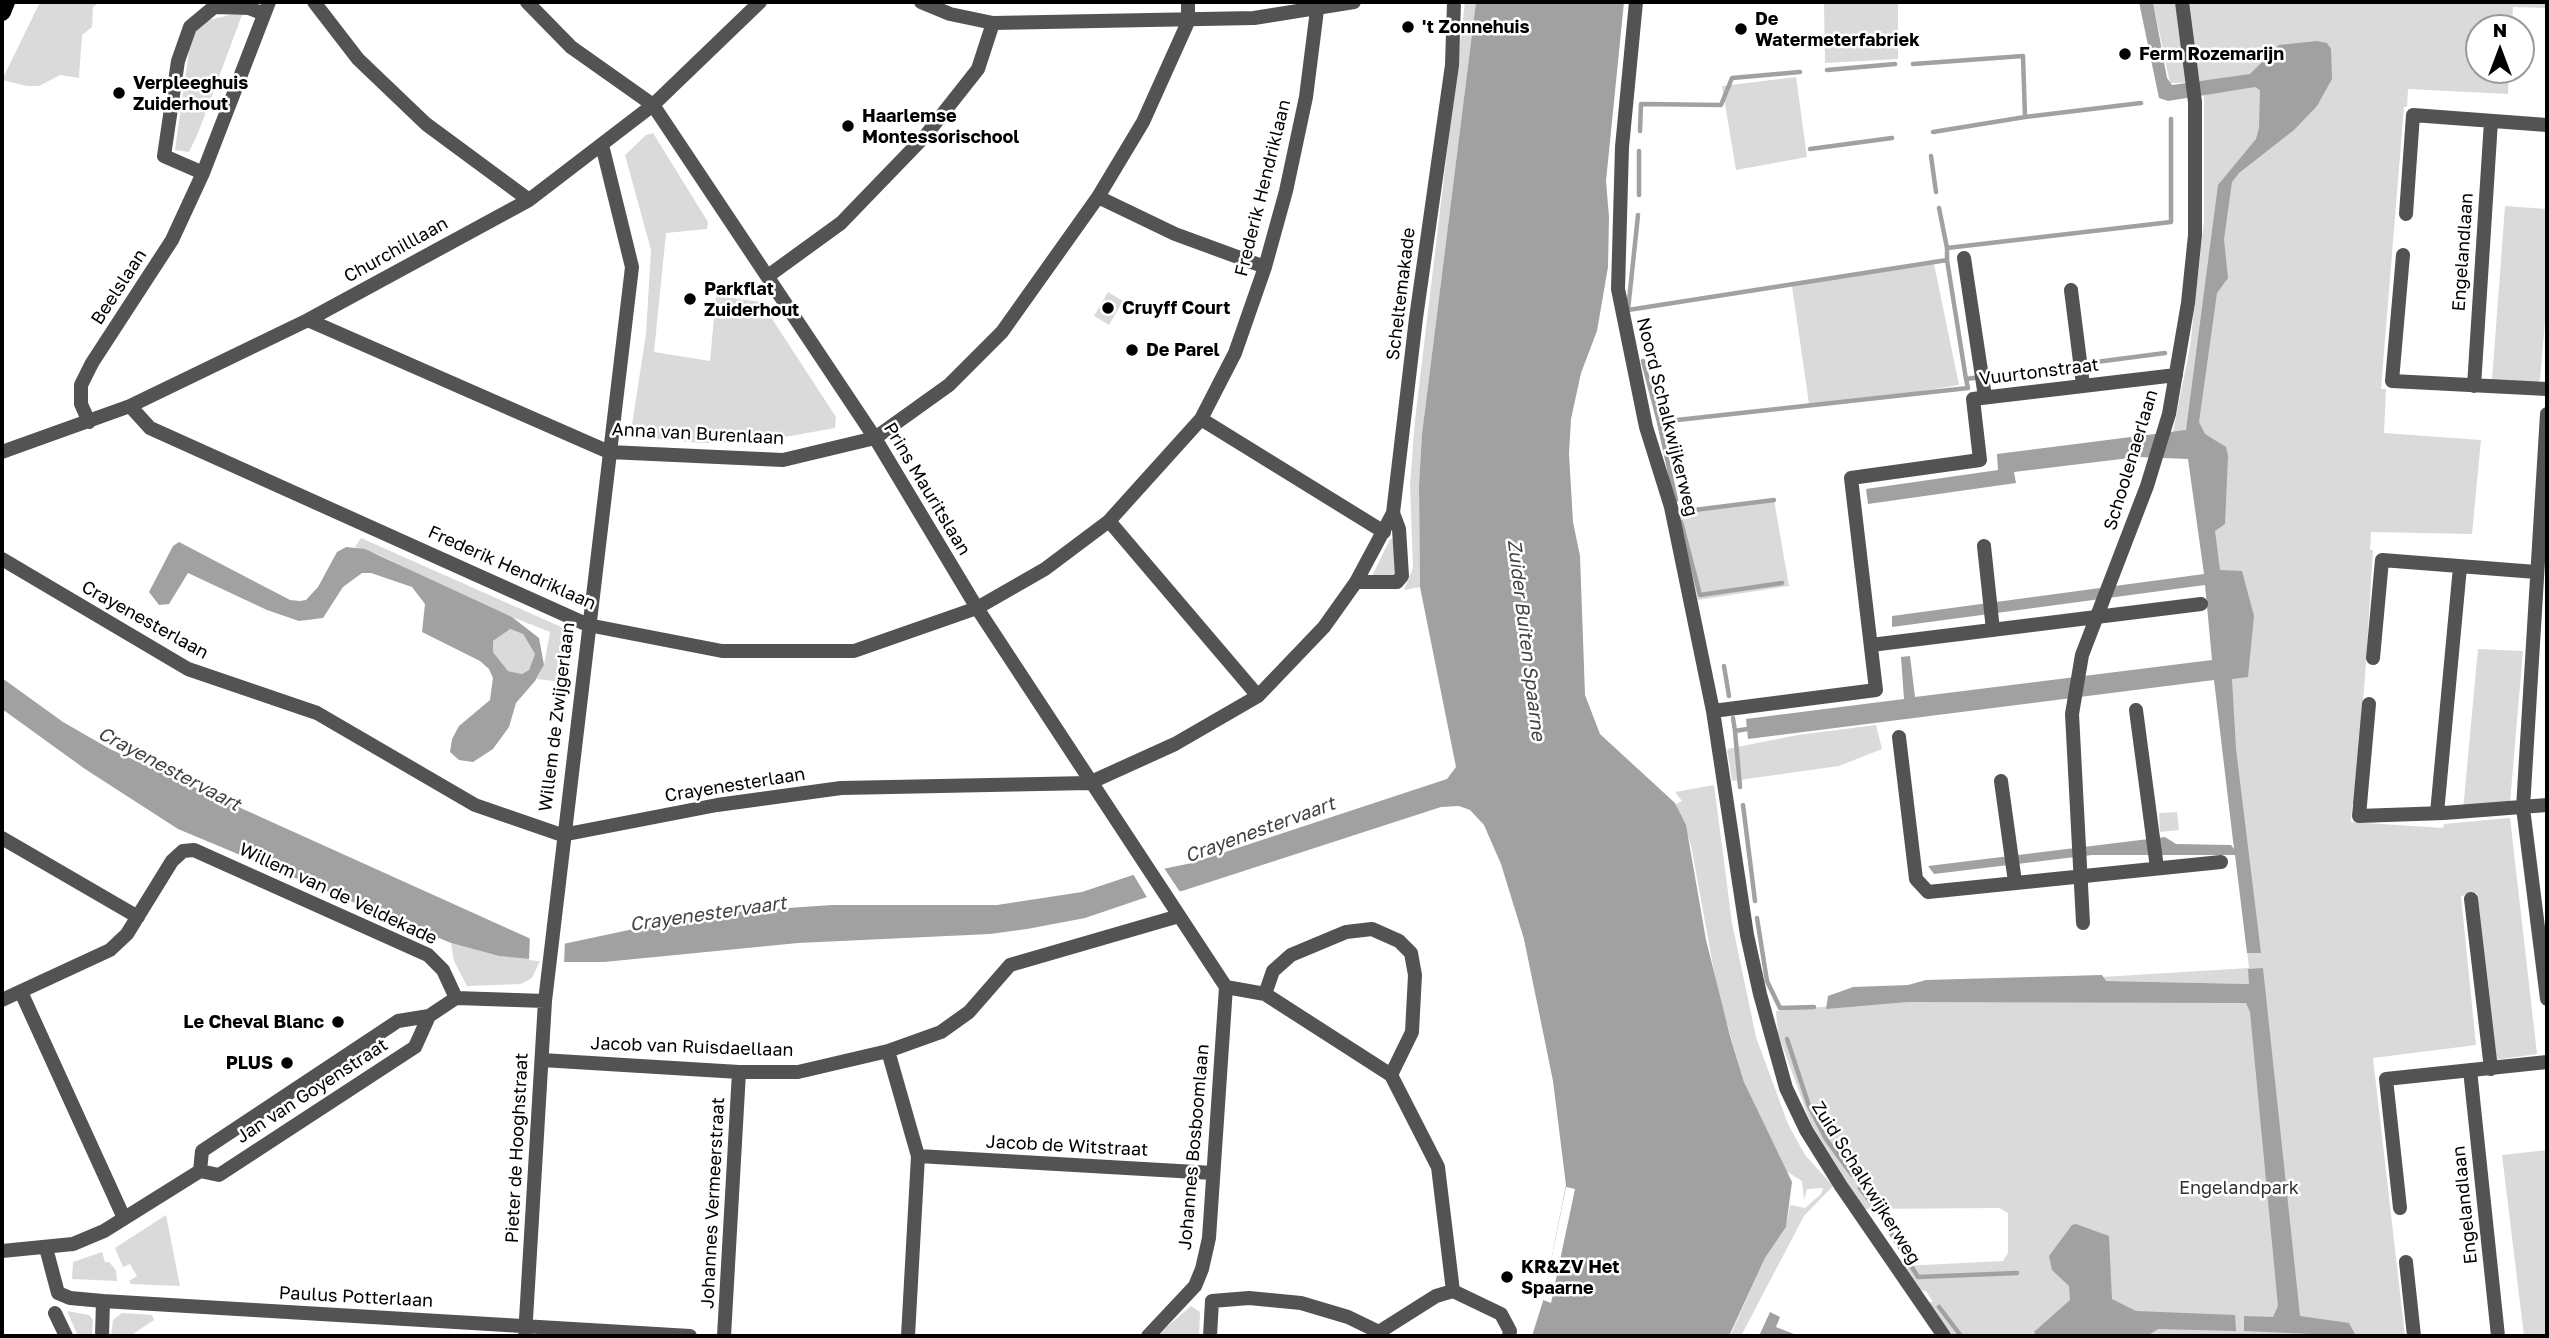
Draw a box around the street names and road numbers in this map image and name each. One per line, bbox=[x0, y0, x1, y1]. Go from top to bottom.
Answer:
street label: Frederik Hendriklaan bbox=[1231, 97, 1295, 279]
street label: Engelandlaan bbox=[2448, 192, 2478, 312]
street label: Churchilllaan bbox=[340, 213, 452, 287]
street label: Scheltemakade bbox=[1382, 226, 1420, 362]
street label: Beelslaan bbox=[87, 245, 151, 329]
street label: Noord Schalkwijkerweg bbox=[1632, 315, 1702, 519]
street label: Vuurtonstraat bbox=[1978, 354, 2100, 390]
street label: Schoolenaerlaan bbox=[2099, 387, 2163, 533]
street label: Anna van Burenlaan bbox=[611, 419, 785, 449]
street label: Prins Mauritslaan bbox=[879, 419, 975, 559]
street label: Frederik Hendriklaan bbox=[425, 521, 599, 615]
street label: Crayenesterlaan bbox=[78, 576, 212, 664]
street label: Willem de Zwijgerlaan bbox=[535, 621, 579, 813]
street label: Crayenesterlaan bbox=[663, 763, 807, 807]
street label: Willem van de Veldekade bbox=[236, 839, 440, 949]
street label: Jacob van Ruisdaellaan bbox=[590, 1033, 794, 1061]
street label: Jan van Goyenstraat bbox=[232, 1034, 392, 1148]
street label: Johannes Bosboomlaan bbox=[1174, 1043, 1214, 1251]
street label: Pieter de Hooghstraat bbox=[501, 1052, 533, 1244]
street label: Johannes Vermeerstraat bbox=[697, 1097, 729, 1309]
street label: Zuid Schalkwijkerweg bbox=[1807, 1097, 1925, 1269]
street label: Jacob de Witstraat bbox=[985, 1131, 1149, 1161]
street label: Engelandlaan bbox=[2448, 1145, 2482, 1265]
street label: Paulus Potterlaan bbox=[278, 1282, 434, 1312]

